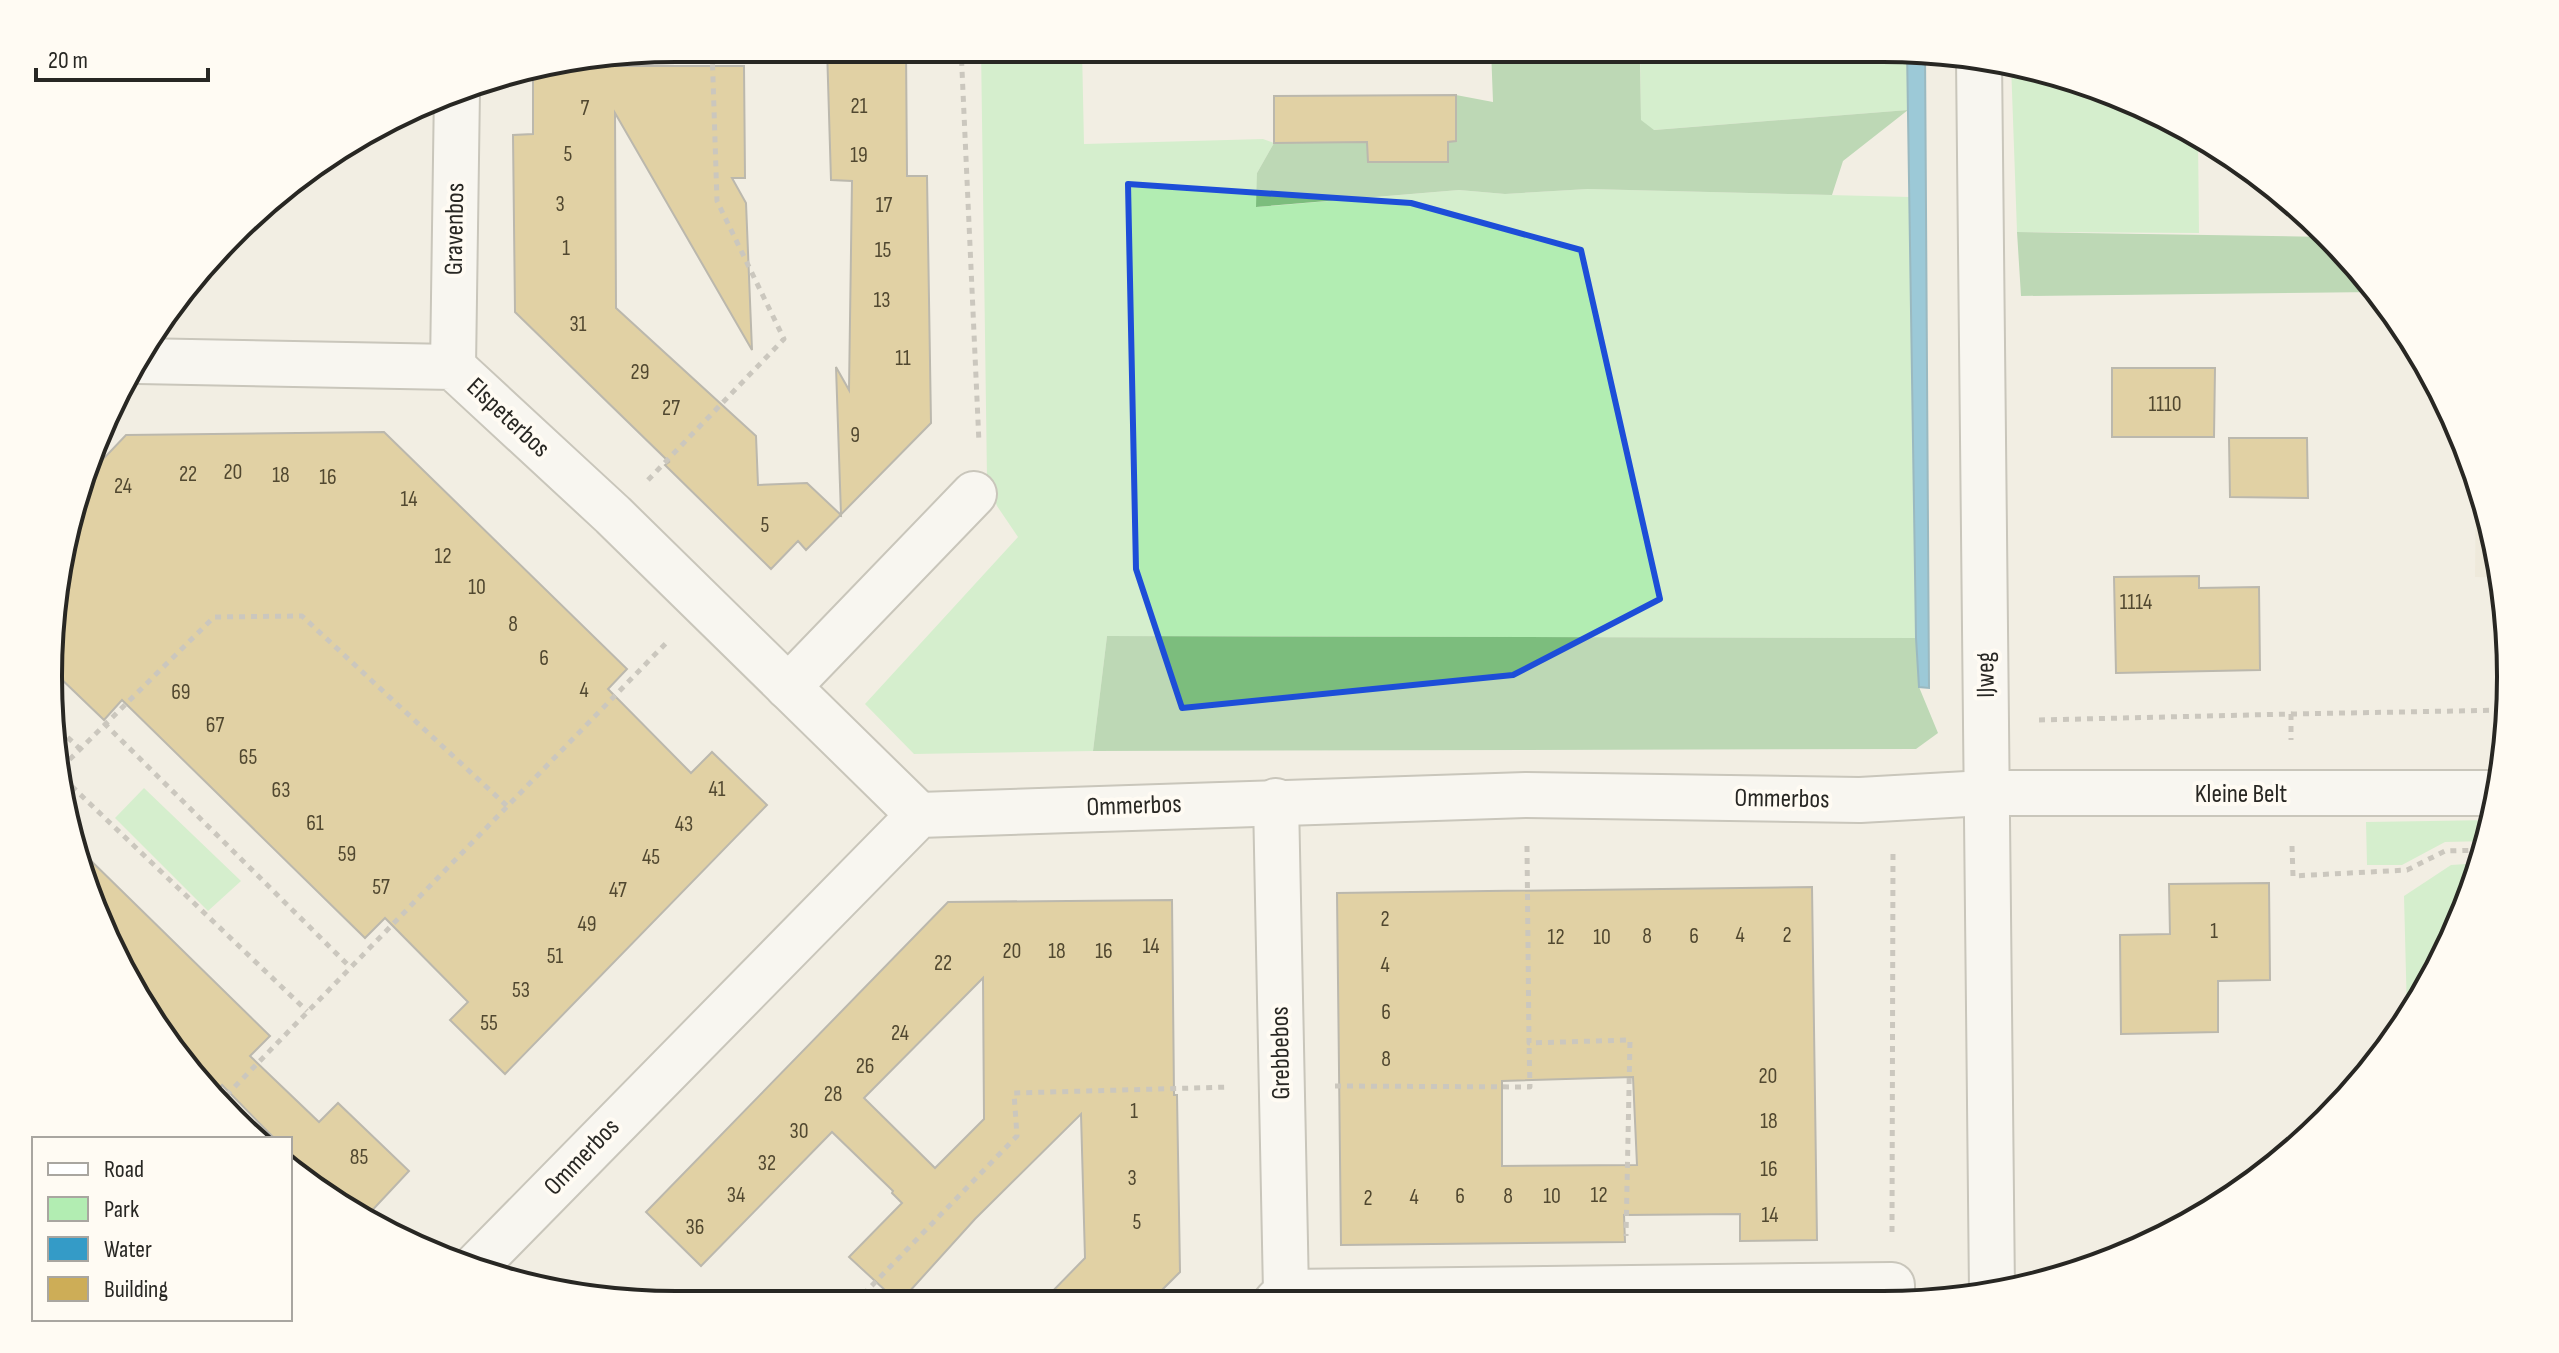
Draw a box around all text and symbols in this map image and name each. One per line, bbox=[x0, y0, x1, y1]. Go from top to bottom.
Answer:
scale bar bbox=[36, 32, 208, 82]
text: 20 m bbox=[48, 46, 88, 75]
house number: 21 bbox=[851, 93, 868, 120]
house number: 7 bbox=[581, 95, 590, 122]
house number: 5 bbox=[564, 141, 573, 168]
house number: 19 bbox=[850, 142, 868, 169]
street label: Gravenbos bbox=[439, 183, 471, 275]
house number: 3 bbox=[555, 191, 565, 218]
house number: 17 bbox=[876, 192, 892, 219]
house number: 1 bbox=[562, 235, 570, 262]
house number: 15 bbox=[875, 237, 891, 264]
house number: 13 bbox=[874, 287, 890, 314]
house number: 31 bbox=[570, 311, 587, 338]
house number: 11 bbox=[895, 345, 911, 372]
house number: 29 bbox=[631, 359, 649, 386]
street label: Elspeterbos bbox=[460, 372, 556, 464]
house number: 1110 bbox=[2149, 391, 2181, 418]
house number: 27 bbox=[662, 395, 680, 422]
house number: 9 bbox=[850, 422, 860, 449]
house number: 20 bbox=[224, 459, 242, 486]
house number: 22 bbox=[179, 461, 197, 488]
house number: 18 bbox=[272, 462, 290, 489]
house number: 16 bbox=[319, 464, 337, 491]
house number: 24 bbox=[114, 473, 132, 500]
house number: 14 bbox=[401, 486, 417, 513]
house number: 5 bbox=[761, 512, 770, 539]
house number: 12 bbox=[434, 543, 452, 570]
house number: 10 bbox=[468, 574, 486, 601]
house number: 1114 bbox=[2120, 589, 2152, 616]
house number: 8 bbox=[508, 611, 518, 638]
house number: 6 bbox=[539, 645, 549, 672]
street label: IJweg bbox=[1970, 652, 2002, 698]
house number: 4 bbox=[579, 677, 589, 704]
house number: 69 bbox=[171, 679, 191, 706]
house number: 67 bbox=[206, 712, 224, 739]
house number: 65 bbox=[239, 744, 257, 771]
house number: 41 bbox=[709, 776, 726, 803]
house number: 63 bbox=[272, 777, 290, 804]
street label: Kleine Belt bbox=[2195, 779, 2287, 810]
street label: Ommerbos bbox=[1734, 783, 1830, 815]
street label: Ommerbos bbox=[1086, 789, 1182, 823]
house number: 61 bbox=[306, 810, 324, 837]
house number: 43 bbox=[675, 811, 693, 838]
house number: 59 bbox=[338, 841, 356, 868]
house number: 45 bbox=[642, 844, 660, 871]
house number: 57 bbox=[372, 874, 390, 901]
house number: 47 bbox=[609, 877, 627, 904]
house number: 2 bbox=[1380, 906, 1390, 933]
house number: 49 bbox=[578, 911, 597, 938]
house number: 1 bbox=[2210, 918, 2218, 945]
house number: 4 bbox=[1735, 922, 1745, 949]
house number: 2 bbox=[1782, 922, 1792, 949]
house number: 8 bbox=[1642, 923, 1652, 950]
house number: 6 bbox=[1689, 923, 1699, 950]
house number: 12 bbox=[1547, 924, 1565, 951]
house number: 10 bbox=[1593, 924, 1611, 951]
house number: 14 bbox=[1143, 933, 1159, 960]
house number: 20 bbox=[1003, 938, 1021, 965]
house number: 18 bbox=[1048, 938, 1066, 965]
house number: 16 bbox=[1095, 938, 1113, 965]
house number: 51 bbox=[547, 943, 564, 970]
house number: 22 bbox=[934, 950, 952, 977]
house number: 4 bbox=[1380, 952, 1390, 979]
house number: 53 bbox=[512, 977, 530, 1004]
house number: 6 bbox=[1381, 999, 1391, 1026]
street label: Grebbebos bbox=[1265, 1006, 1297, 1100]
house number: 55 bbox=[480, 1010, 498, 1037]
house number: 24 bbox=[891, 1020, 909, 1047]
house number: 8 bbox=[1381, 1046, 1391, 1073]
house number: 26 bbox=[856, 1053, 874, 1080]
house number: 20 bbox=[1759, 1063, 1777, 1090]
house number: 28 bbox=[824, 1081, 842, 1108]
house number: 1 bbox=[1130, 1098, 1138, 1125]
house number: 18 bbox=[1760, 1108, 1778, 1135]
street label: Ommerbos bbox=[538, 1112, 626, 1202]
house number: 30 bbox=[789, 1118, 809, 1145]
legend bbox=[32, 1137, 292, 1321]
house number: 85 bbox=[350, 1144, 368, 1171]
house number: 32 bbox=[758, 1150, 776, 1177]
text: Road bbox=[104, 1155, 144, 1184]
house number: 16 bbox=[1760, 1156, 1778, 1183]
house number: 3 bbox=[1127, 1165, 1137, 1192]
house number: 34 bbox=[727, 1182, 745, 1209]
house number: 12 bbox=[1590, 1182, 1608, 1209]
house number: 6 bbox=[1455, 1183, 1465, 1210]
house number: 8 bbox=[1503, 1183, 1513, 1210]
house number: 10 bbox=[1543, 1183, 1561, 1210]
house number: 4 bbox=[1409, 1184, 1419, 1211]
house number: 2 bbox=[1363, 1185, 1373, 1212]
text: Park bbox=[104, 1195, 139, 1224]
house number: 14 bbox=[1762, 1202, 1778, 1229]
house number: 5 bbox=[1133, 1209, 1142, 1236]
house number: 36 bbox=[686, 1214, 704, 1241]
text: Water bbox=[104, 1235, 152, 1264]
text: Building bbox=[104, 1275, 168, 1304]

